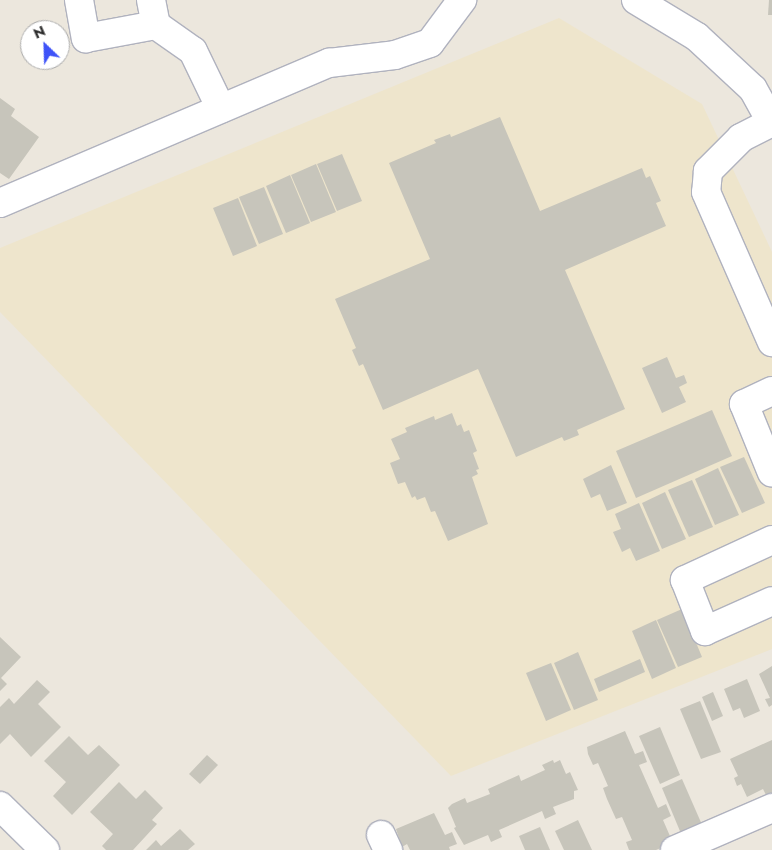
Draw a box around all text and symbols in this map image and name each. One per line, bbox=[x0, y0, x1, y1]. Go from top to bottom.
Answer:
north arrow bbox=[20, 20, 70, 70]
text: N bbox=[30, 21, 48, 44]

